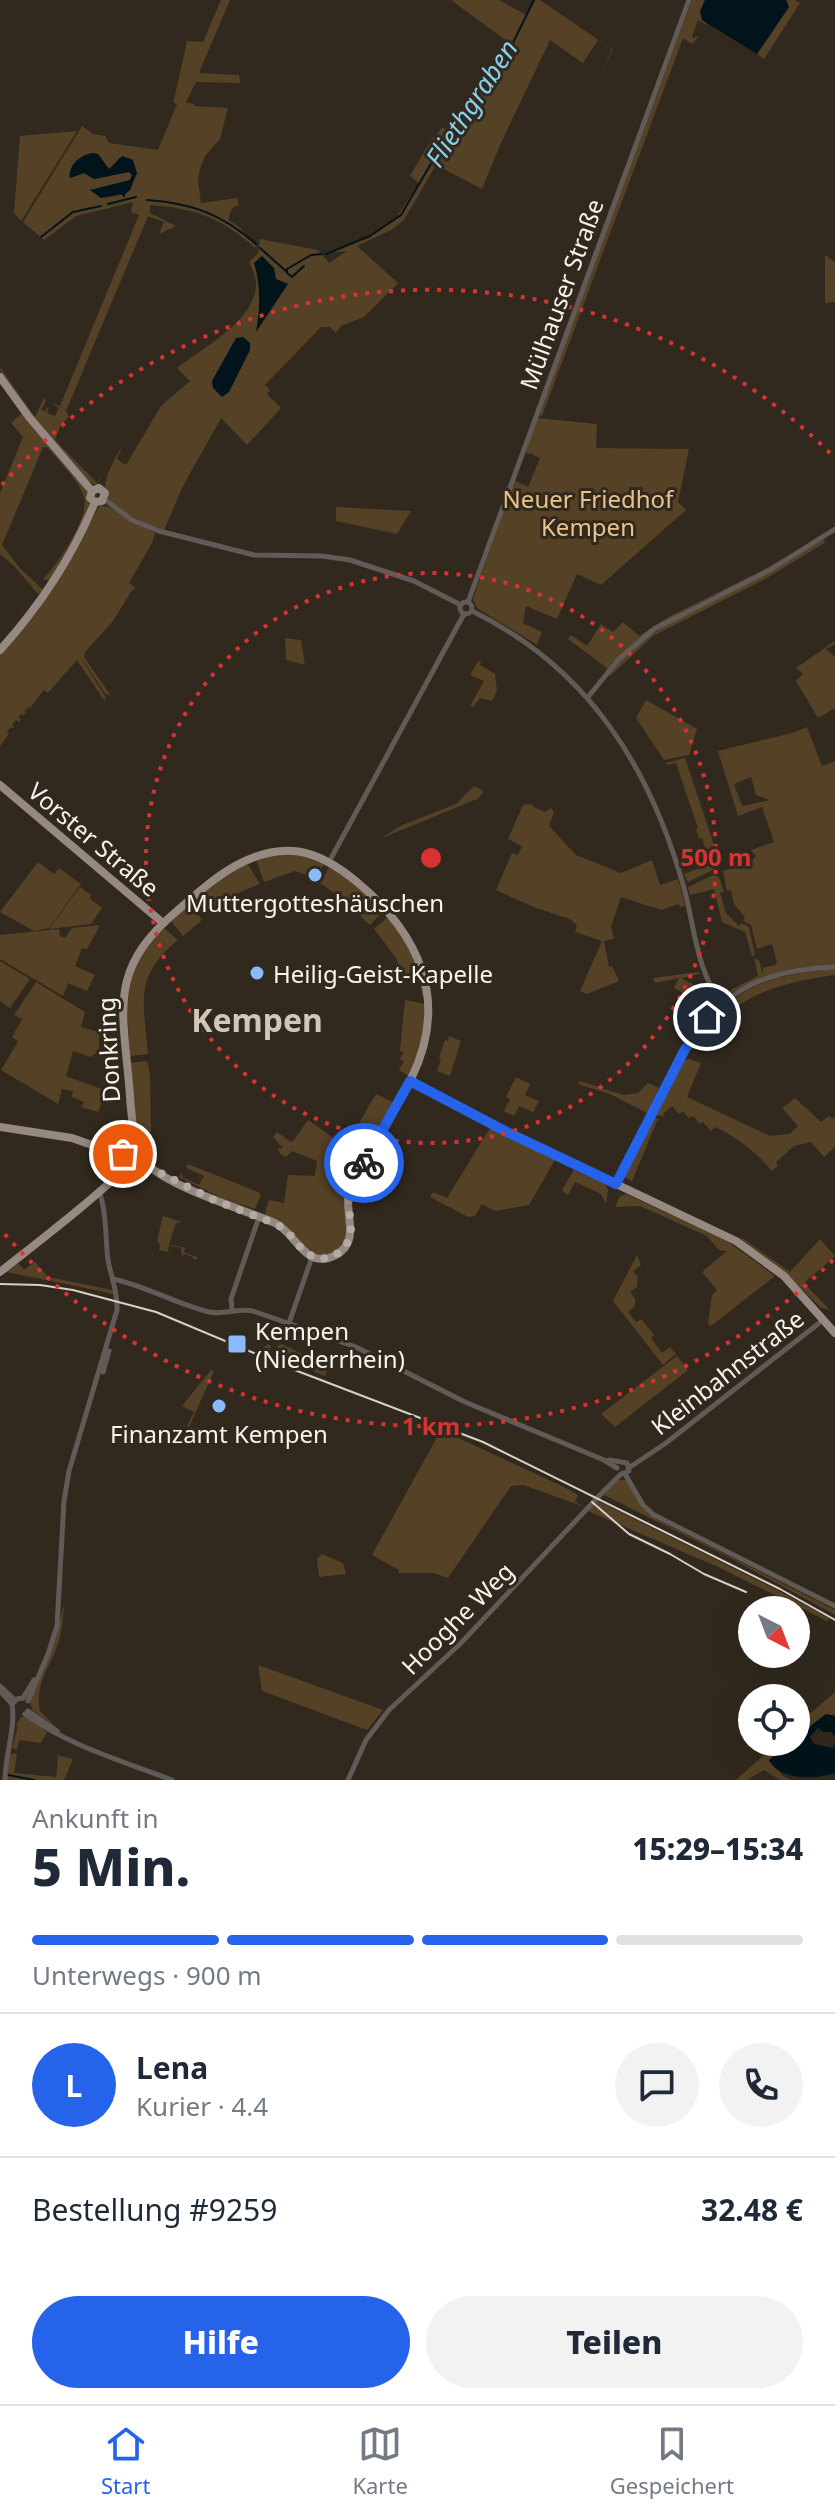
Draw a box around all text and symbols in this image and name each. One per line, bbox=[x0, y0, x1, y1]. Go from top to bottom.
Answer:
water label: Fliethgraben bbox=[416, 32, 526, 174]
street label: Mülhauser Straße bbox=[511, 194, 611, 394]
park label: Neuer Friedhof Kempen bbox=[503, 482, 675, 543]
street label: Vorster Straße bbox=[21, 774, 167, 904]
text: 500 m bbox=[681, 840, 751, 873]
centre of rings bbox=[417, 844, 445, 872]
marker: Muttergotteshäuschen bbox=[306, 866, 324, 884]
place label: Muttergotteshäuschen bbox=[186, 886, 444, 919]
place label: Heilig-Geist-Kapelle bbox=[273, 957, 493, 990]
marker: Heilig-Geist-Kapelle bbox=[248, 964, 266, 982]
pin bbox=[673, 983, 741, 1051]
icon: home bbox=[685, 995, 729, 1039]
street label: Donkring bbox=[89, 997, 127, 1103]
district label: Kempen bbox=[191, 998, 323, 1041]
pin bbox=[89, 1120, 157, 1188]
courier bbox=[324, 1123, 404, 1203]
icon: bag bbox=[101, 1132, 145, 1176]
icon: bike bbox=[342, 1141, 386, 1185]
street label: Kleinbahnstraße bbox=[644, 1302, 810, 1442]
place label: Kempen (Niederrhein) bbox=[255, 1314, 405, 1375]
marker: Kempen (Niederrhein) bbox=[226, 1333, 248, 1355]
marker: Finanzamt Kempen bbox=[210, 1397, 228, 1415]
text: 1 km bbox=[402, 1409, 460, 1442]
place label: Finanzamt Kempen bbox=[110, 1417, 328, 1450]
street label: Hooghe Weg bbox=[394, 1555, 520, 1681]
north arrow bbox=[738, 1596, 810, 1668]
map controls bbox=[738, 1596, 810, 1756]
button: locate bbox=[738, 1684, 810, 1756]
text: Ankunft in bbox=[32, 1800, 159, 1836]
text: 15:29–15:34 bbox=[632, 1828, 803, 1869]
text: 5 Min. bbox=[32, 1830, 190, 1901]
text: Unterwegs · 900 m bbox=[32, 1957, 262, 1993]
button: chat bbox=[615, 2043, 699, 2127]
button: phone bbox=[719, 2043, 803, 2127]
text: Lena bbox=[136, 2047, 208, 2088]
text: L bbox=[66, 2065, 82, 2106]
text: Kurier · 4.4 bbox=[136, 2088, 268, 2124]
text: Bestellung #9259 bbox=[32, 2189, 277, 2230]
text: 32.48 € bbox=[701, 2189, 803, 2230]
button: Hilfe bbox=[32, 2296, 410, 2388]
button: Teilen bbox=[426, 2296, 803, 2388]
tab: Start bbox=[101, 2422, 150, 2500]
tab: Karte bbox=[352, 2422, 408, 2500]
tab: Gespeichert bbox=[610, 2422, 734, 2500]

